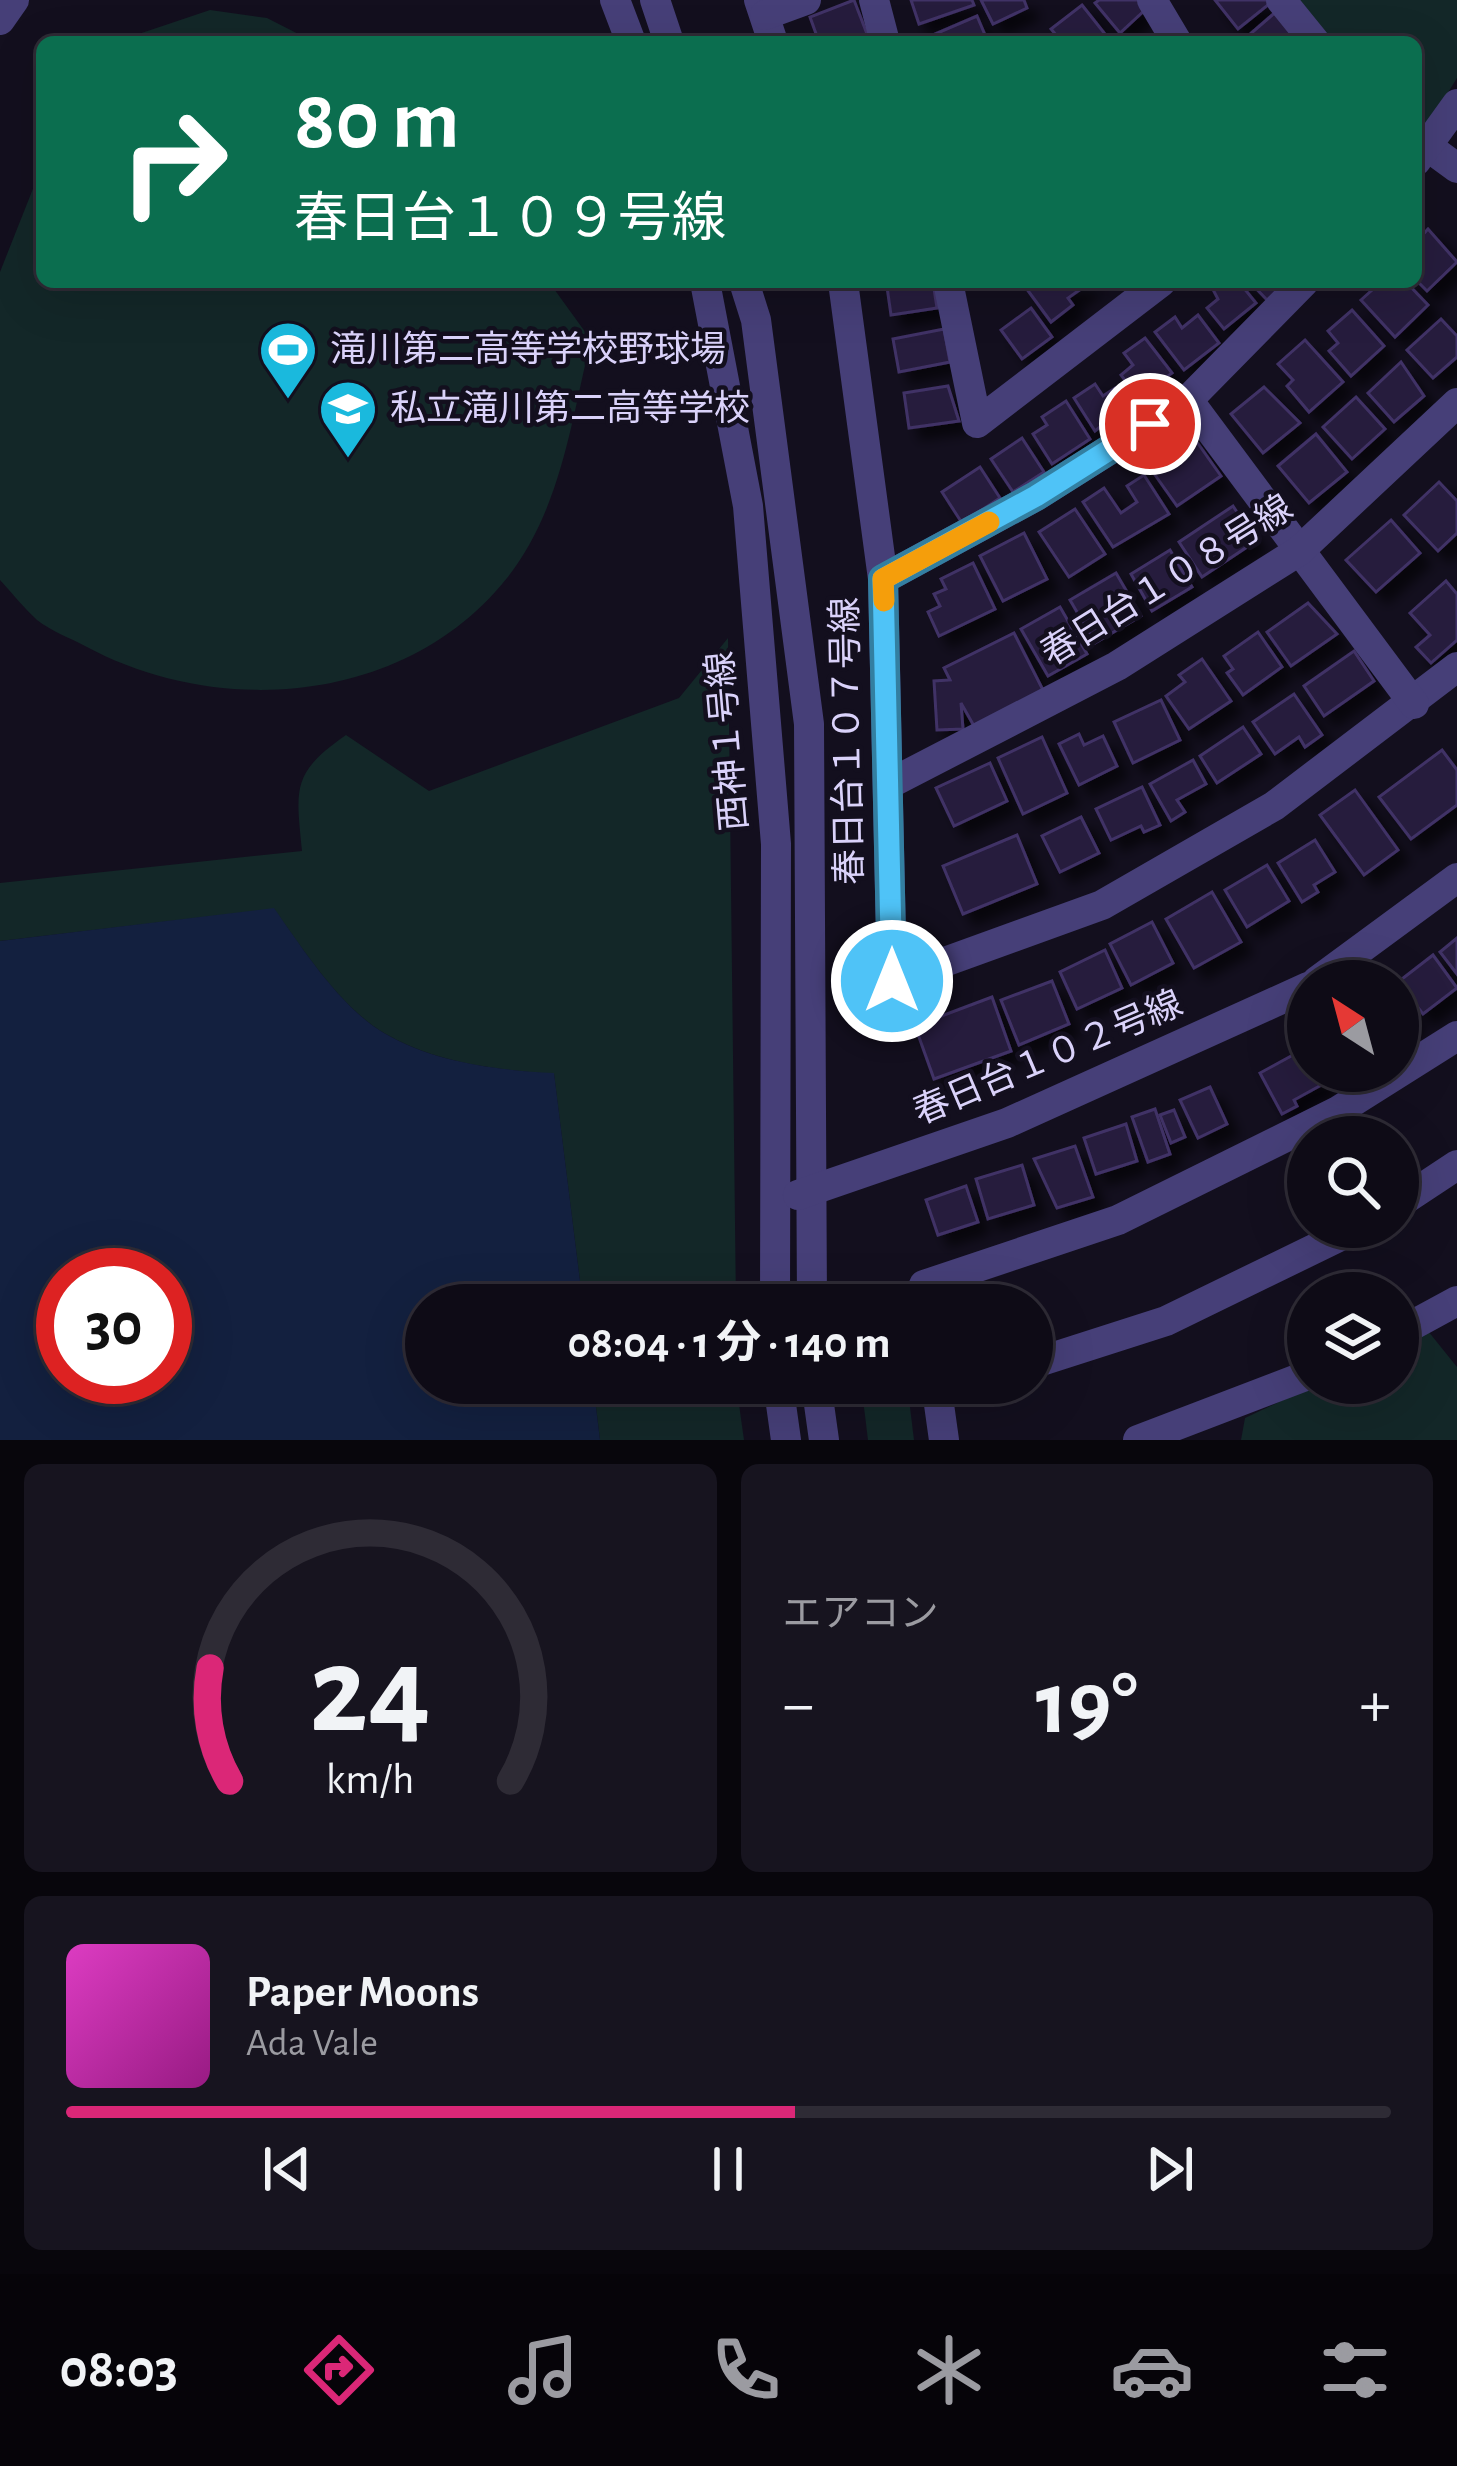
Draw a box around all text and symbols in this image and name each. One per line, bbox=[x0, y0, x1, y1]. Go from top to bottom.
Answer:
text: 80 m bbox=[294, 80, 460, 164]
icon: right bbox=[96, 84, 252, 240]
text: 春日台１０９号線 bbox=[294, 193, 726, 247]
sports icon: 滝川第二高等学校野球場 bbox=[257, 319, 319, 401]
place label: 滝川第二高等学校野球場 bbox=[330, 330, 726, 368]
pin bbox=[1099, 373, 1201, 475]
school or university icon: 私立滝川第二高等学校 bbox=[317, 378, 379, 460]
place label: 私立滝川第二高等学校 bbox=[390, 389, 750, 427]
icon: arrive bbox=[1117, 391, 1183, 457]
street label: 春日台１０８号線 bbox=[1034, 488, 1299, 673]
street label: 春日台１０７号線 bbox=[825, 597, 869, 885]
street label: 西神１号線 bbox=[700, 650, 754, 832]
position arrow bbox=[829, 918, 955, 1044]
north arrow bbox=[1287, 960, 1419, 1092]
map controls bbox=[1287, 960, 1419, 1404]
street label: 春日台１０２号線 bbox=[908, 983, 1188, 1131]
button: search bbox=[1287, 1116, 1419, 1248]
speed limit sign: 30 bbox=[36, 1248, 192, 1404]
button: layers bbox=[1287, 1272, 1419, 1404]
text: 08:04 · 1 分 · 140 m bbox=[567, 1321, 891, 1366]
text: エアコン bbox=[783, 1595, 939, 1634]
text: 24 bbox=[309, 1630, 431, 1755]
text: 19° bbox=[1036, 1660, 1138, 1750]
text: − bbox=[783, 1672, 814, 1738]
text: + bbox=[1359, 1672, 1391, 1738]
text: km/h bbox=[326, 1759, 414, 1802]
text: Paper Moons bbox=[246, 1970, 479, 2015]
text: Ada Vale bbox=[246, 2024, 378, 2063]
icon: previous bbox=[254, 2136, 320, 2202]
icon: pause bbox=[695, 2136, 761, 2202]
icon: next bbox=[1137, 2136, 1203, 2202]
icon: directions bbox=[297, 2328, 381, 2412]
icon: music bbox=[501, 2328, 585, 2412]
icon: phone bbox=[704, 2328, 788, 2412]
icon: climate bbox=[907, 2328, 991, 2412]
icon: car bbox=[1110, 2328, 1194, 2412]
icon: filters bbox=[1313, 2328, 1397, 2412]
text: 08:03 bbox=[60, 2343, 178, 2397]

